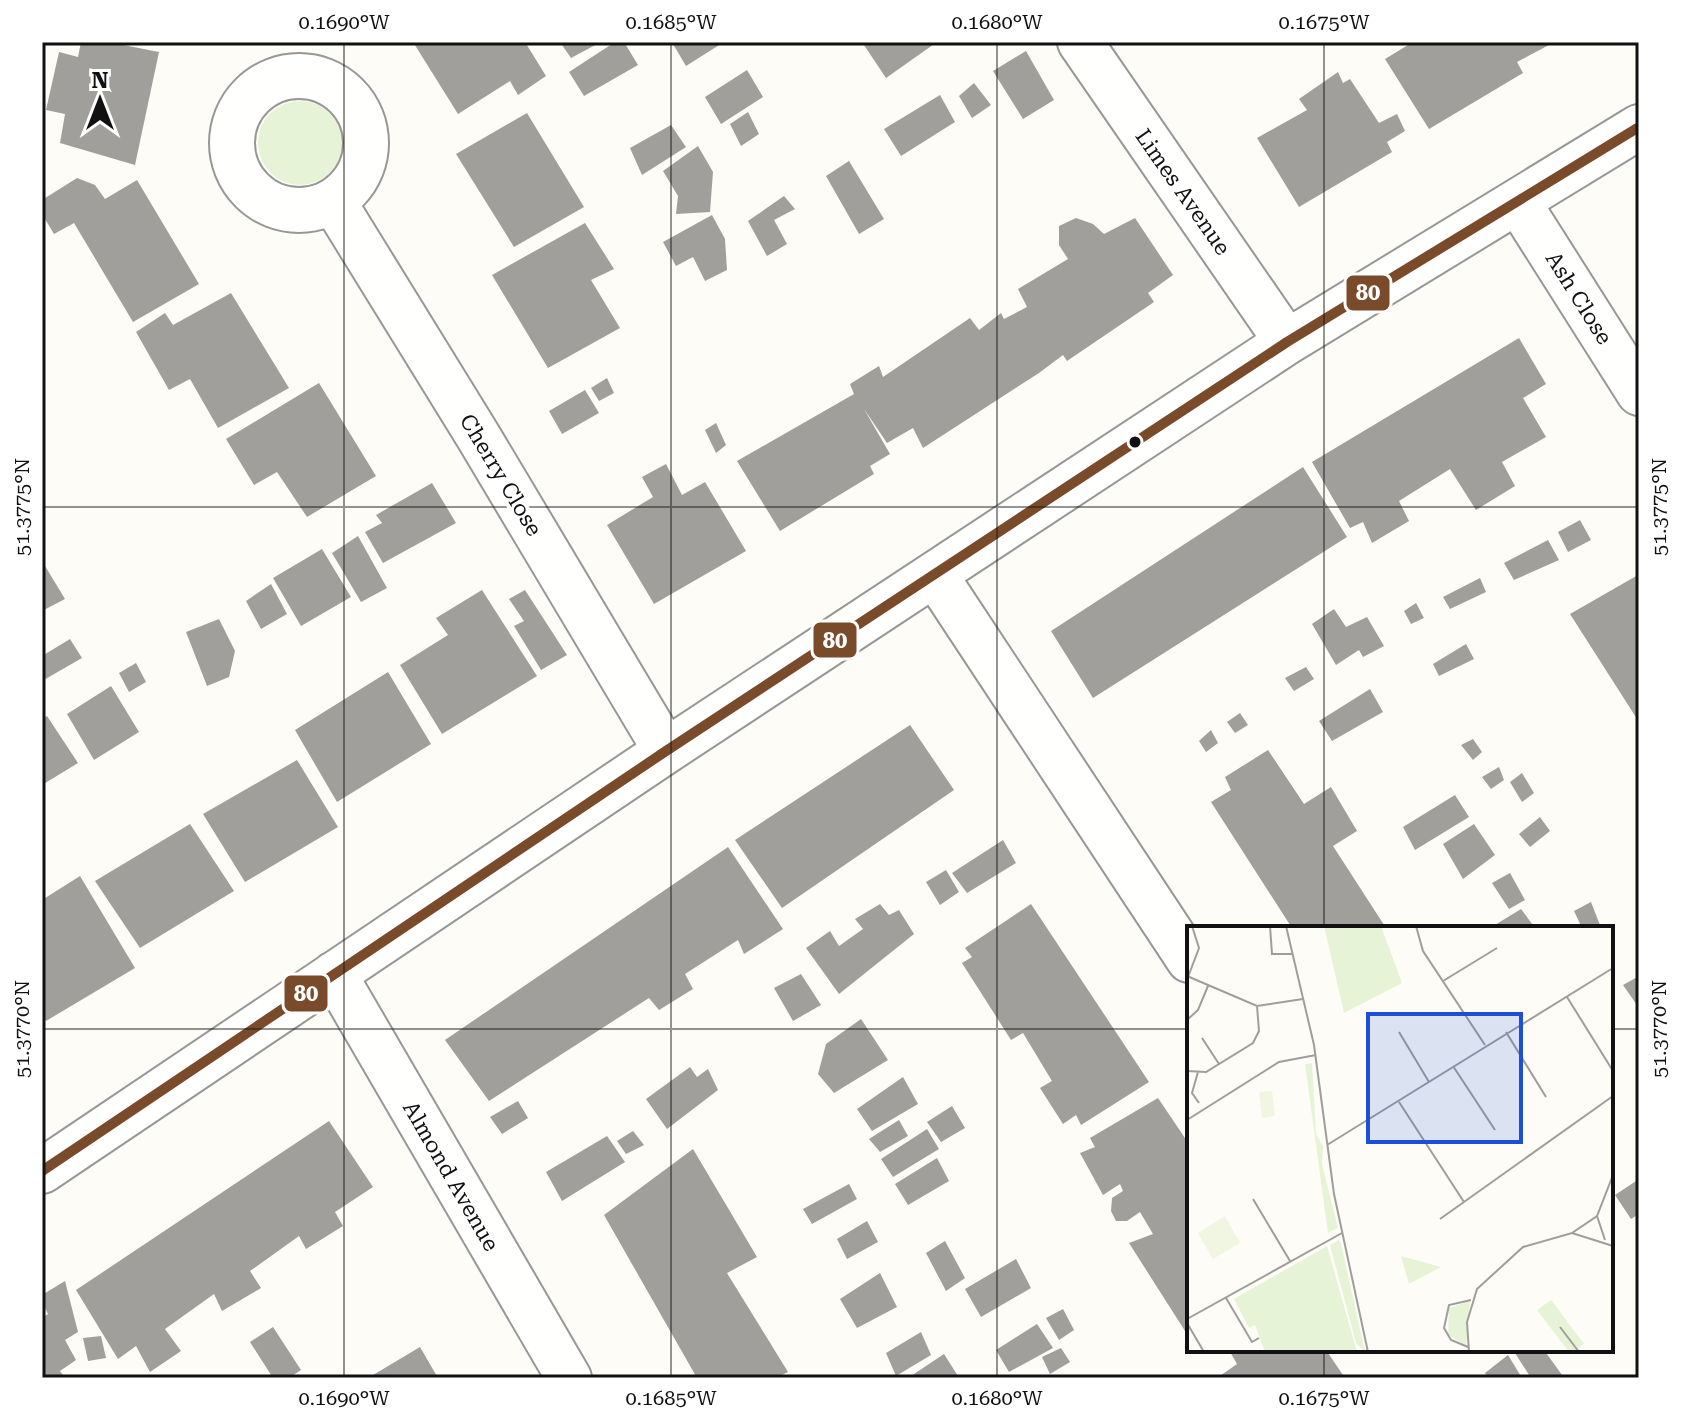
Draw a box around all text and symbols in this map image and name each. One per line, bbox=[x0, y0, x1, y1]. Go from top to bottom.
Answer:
text: 0.1690°W bbox=[298, 10, 390, 34]
text: 0.1685°W bbox=[625, 10, 717, 34]
text: 0.1680°W bbox=[951, 10, 1043, 34]
text: 0.1675°W bbox=[1278, 10, 1370, 34]
north arrow bbox=[60, 60, 140, 140]
text: N bbox=[92, 68, 109, 93]
street label: Limes Avenue bbox=[1130, 124, 1236, 260]
street label: Ash Close bbox=[1541, 247, 1617, 349]
line badge: 80 bbox=[1345, 274, 1391, 312]
text: 80 bbox=[1356, 280, 1380, 305]
street label: Cherry Close bbox=[455, 410, 547, 540]
unlabelled marker bbox=[1127, 434, 1143, 450]
text: 51.3775°N bbox=[10, 458, 34, 556]
text: 51.3775°N bbox=[1647, 458, 1671, 556]
line badge: 80 bbox=[812, 621, 858, 659]
text: 80 bbox=[823, 628, 847, 653]
inset map bbox=[1187, 926, 1613, 1352]
line badge: 80 bbox=[283, 974, 329, 1013]
text: 51.3770°N bbox=[10, 980, 34, 1078]
text: 51.3770°N bbox=[1647, 980, 1671, 1078]
text: 80 bbox=[294, 981, 318, 1006]
street label: Almond Avenue bbox=[398, 1097, 504, 1255]
text: 0.1690°W bbox=[298, 1386, 390, 1410]
text: 0.1685°W bbox=[625, 1386, 717, 1410]
text: 0.1680°W bbox=[951, 1386, 1043, 1410]
text: 0.1675°W bbox=[1278, 1386, 1370, 1410]

